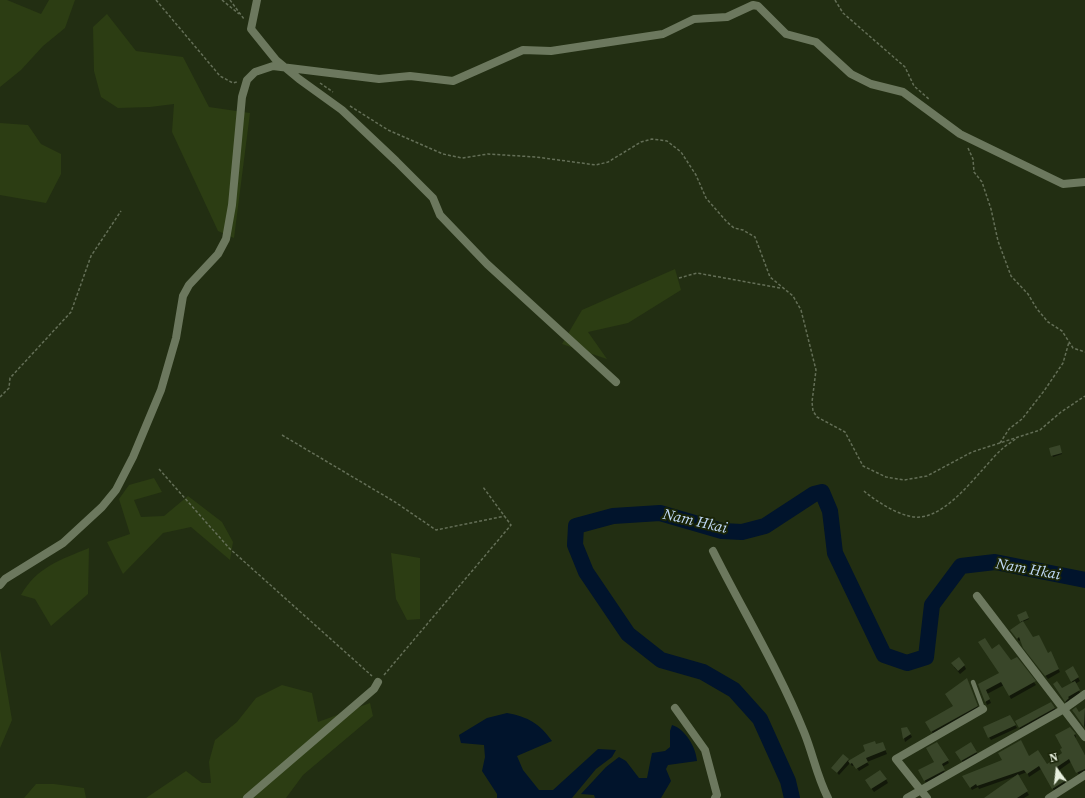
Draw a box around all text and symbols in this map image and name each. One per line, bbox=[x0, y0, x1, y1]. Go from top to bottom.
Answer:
water label: Nam Hkai bbox=[661, 506, 729, 538]
water label: Nam Hkai bbox=[994, 555, 1062, 585]
north arrow bbox=[1037, 750, 1077, 790]
text: N bbox=[1048, 750, 1060, 766]

